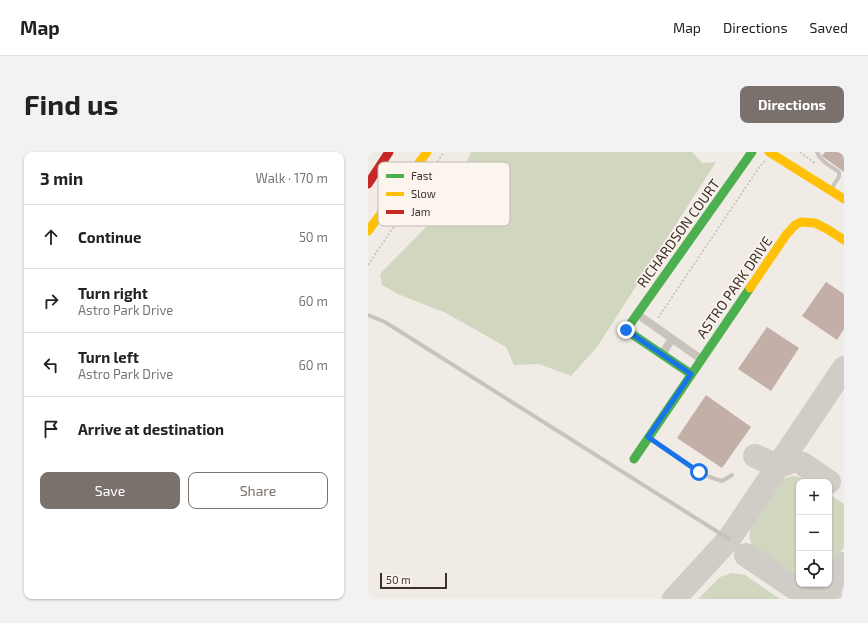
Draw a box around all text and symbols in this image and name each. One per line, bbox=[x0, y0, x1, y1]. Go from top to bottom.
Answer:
text: Map bbox=[20, 16, 60, 39]
text: Map bbox=[673, 19, 701, 36]
text: Directions bbox=[723, 19, 788, 36]
text: Saved bbox=[810, 19, 848, 36]
button: Directions bbox=[740, 86, 844, 123]
text: Find us bbox=[24, 87, 118, 121]
legend bbox=[378, 162, 510, 226]
text: 3 min bbox=[40, 168, 83, 188]
text: Fast bbox=[411, 169, 433, 182]
text: Walk · 170 m bbox=[256, 170, 328, 186]
street label: RICHARDSON COURT bbox=[633, 176, 723, 290]
text: Slow bbox=[411, 187, 436, 200]
text: Jam bbox=[411, 205, 430, 218]
icon: ahead bbox=[40, 226, 62, 248]
text: Continue bbox=[78, 228, 141, 246]
text: 50 m bbox=[299, 229, 328, 245]
street label: ASTRO PARK DRIVE bbox=[693, 233, 776, 341]
text: Turn right bbox=[78, 284, 148, 302]
icon: right bbox=[40, 290, 62, 312]
text: 60 m bbox=[298, 293, 328, 309]
text: Astro Park Drive bbox=[78, 302, 173, 318]
route end bbox=[617, 321, 635, 339]
text: Turn left bbox=[78, 348, 139, 366]
icon: left bbox=[40, 354, 62, 376]
text: 60 m bbox=[298, 357, 328, 373]
text: Astro Park Drive bbox=[78, 366, 173, 382]
icon: arrive bbox=[40, 418, 62, 440]
text: Arrive at destination bbox=[78, 420, 224, 438]
route start bbox=[690, 463, 708, 481]
button: Save bbox=[40, 472, 180, 509]
button: Share bbox=[188, 472, 328, 509]
map controls bbox=[796, 479, 832, 587]
button: + bbox=[796, 479, 832, 515]
button: − bbox=[796, 515, 832, 551]
button: locate bbox=[796, 551, 832, 587]
scale bar bbox=[380, 571, 447, 590]
text: 50 m bbox=[386, 573, 411, 586]

